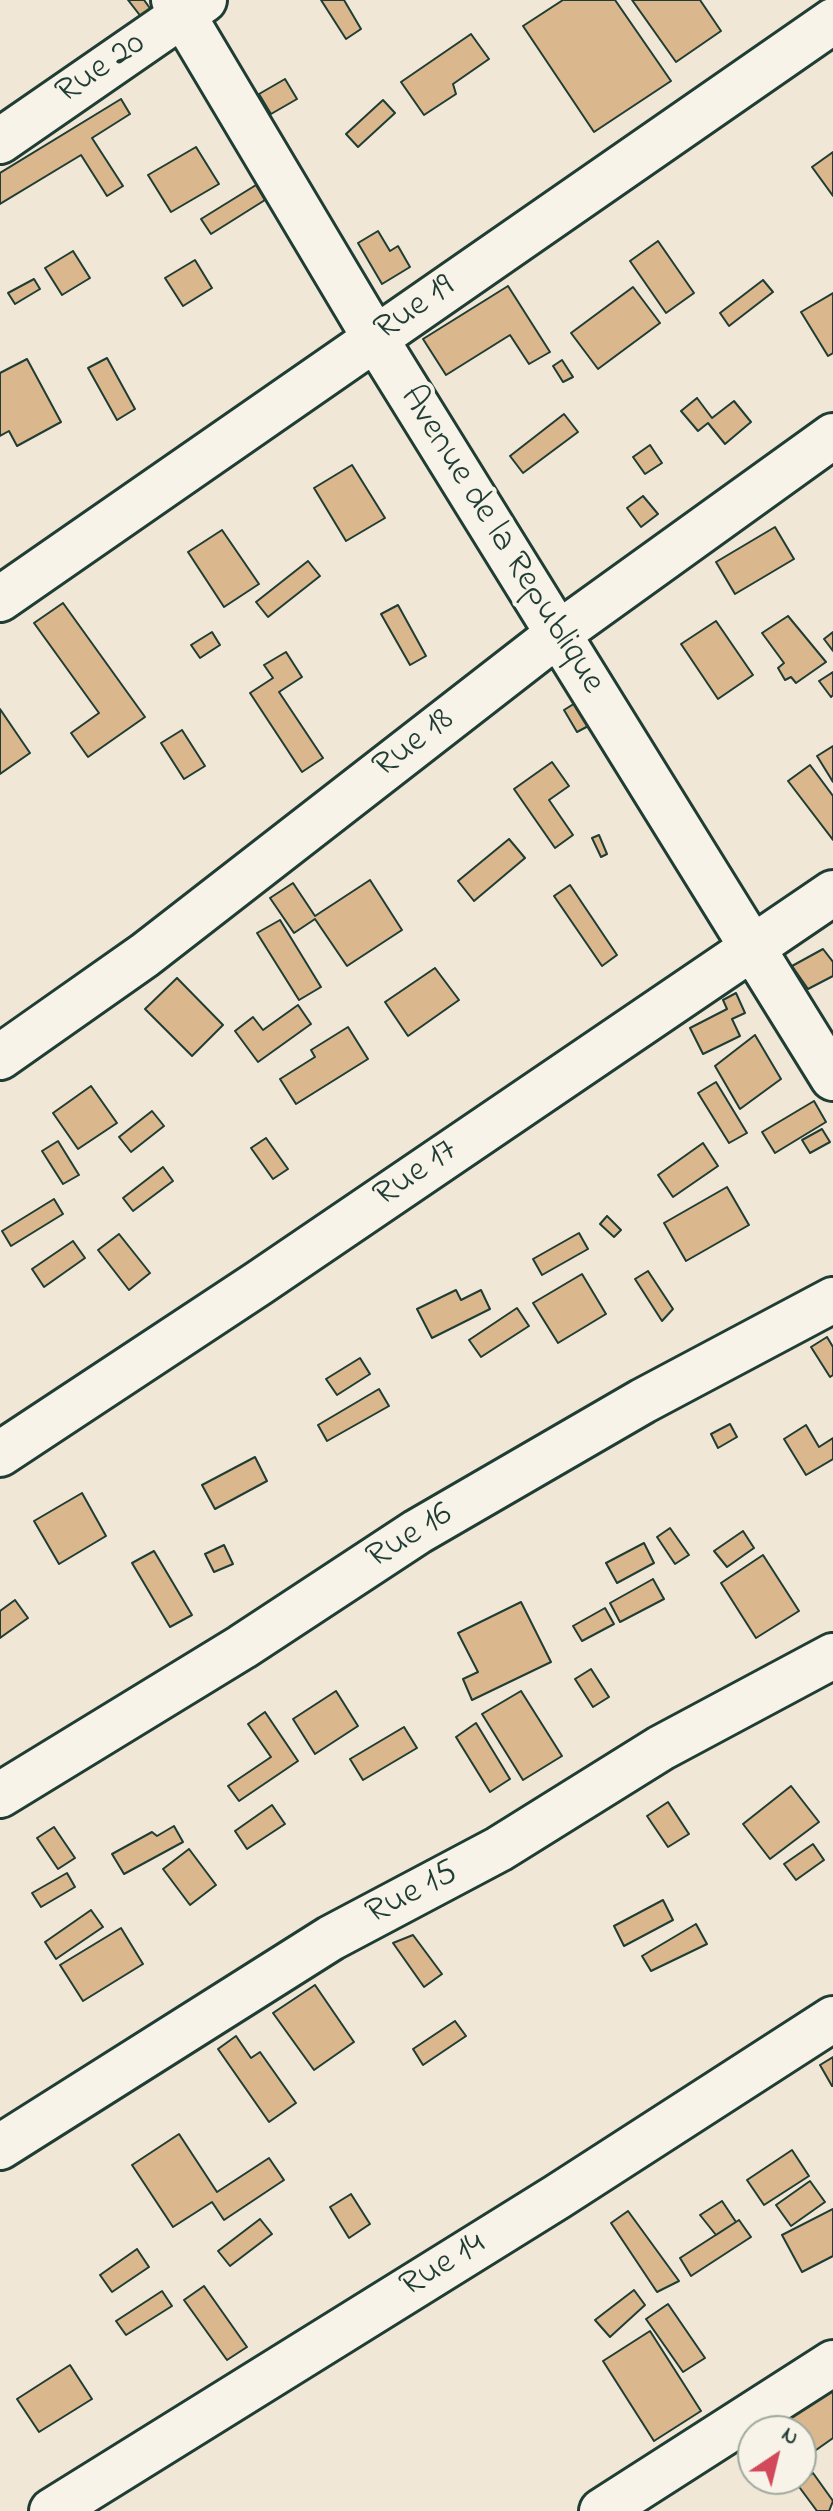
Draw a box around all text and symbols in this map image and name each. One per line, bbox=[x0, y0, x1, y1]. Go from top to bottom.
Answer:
street label: Rue 20 bbox=[49, 24, 155, 116]
street label: Rue 19 bbox=[368, 267, 464, 353]
street label: Avenue de la Republique bbox=[388, 379, 612, 703]
street label: Rue 18 bbox=[366, 700, 464, 790]
street label: Rue 17 bbox=[367, 1131, 467, 1219]
street label: Rue 16 bbox=[360, 1495, 462, 1581]
street label: Rue 15 bbox=[360, 1853, 466, 1937]
street label: Rue 14 bbox=[394, 2224, 494, 2310]
north arrow bbox=[737, 2415, 817, 2495]
text: N bbox=[774, 2420, 805, 2454]

